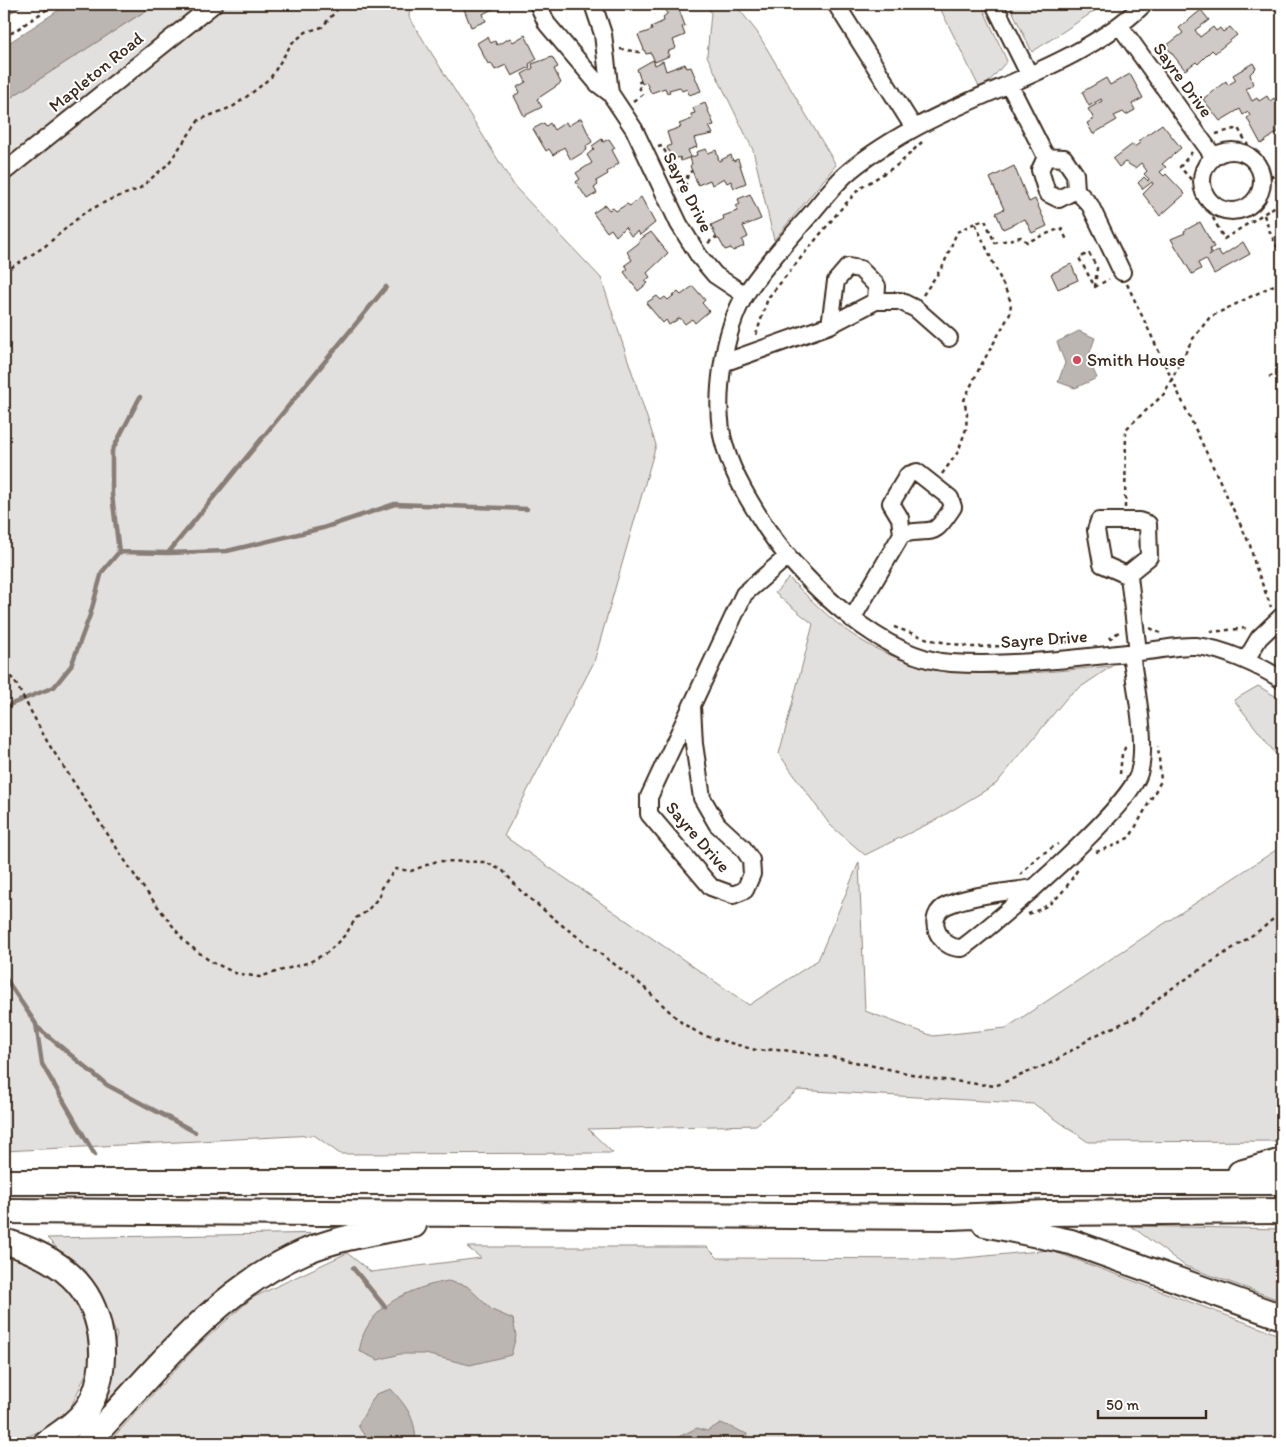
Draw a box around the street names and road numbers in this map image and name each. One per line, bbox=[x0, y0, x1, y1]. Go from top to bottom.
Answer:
street label: Mapleton Road bbox=[44, 27, 148, 117]
street label: Sayre Drive bbox=[1148, 38, 1218, 122]
street label: Sayre Drive bbox=[658, 148, 718, 236]
street label: Sayre Drive bbox=[1000, 625, 1088, 653]
street label: Sayre Drive bbox=[661, 797, 735, 877]

